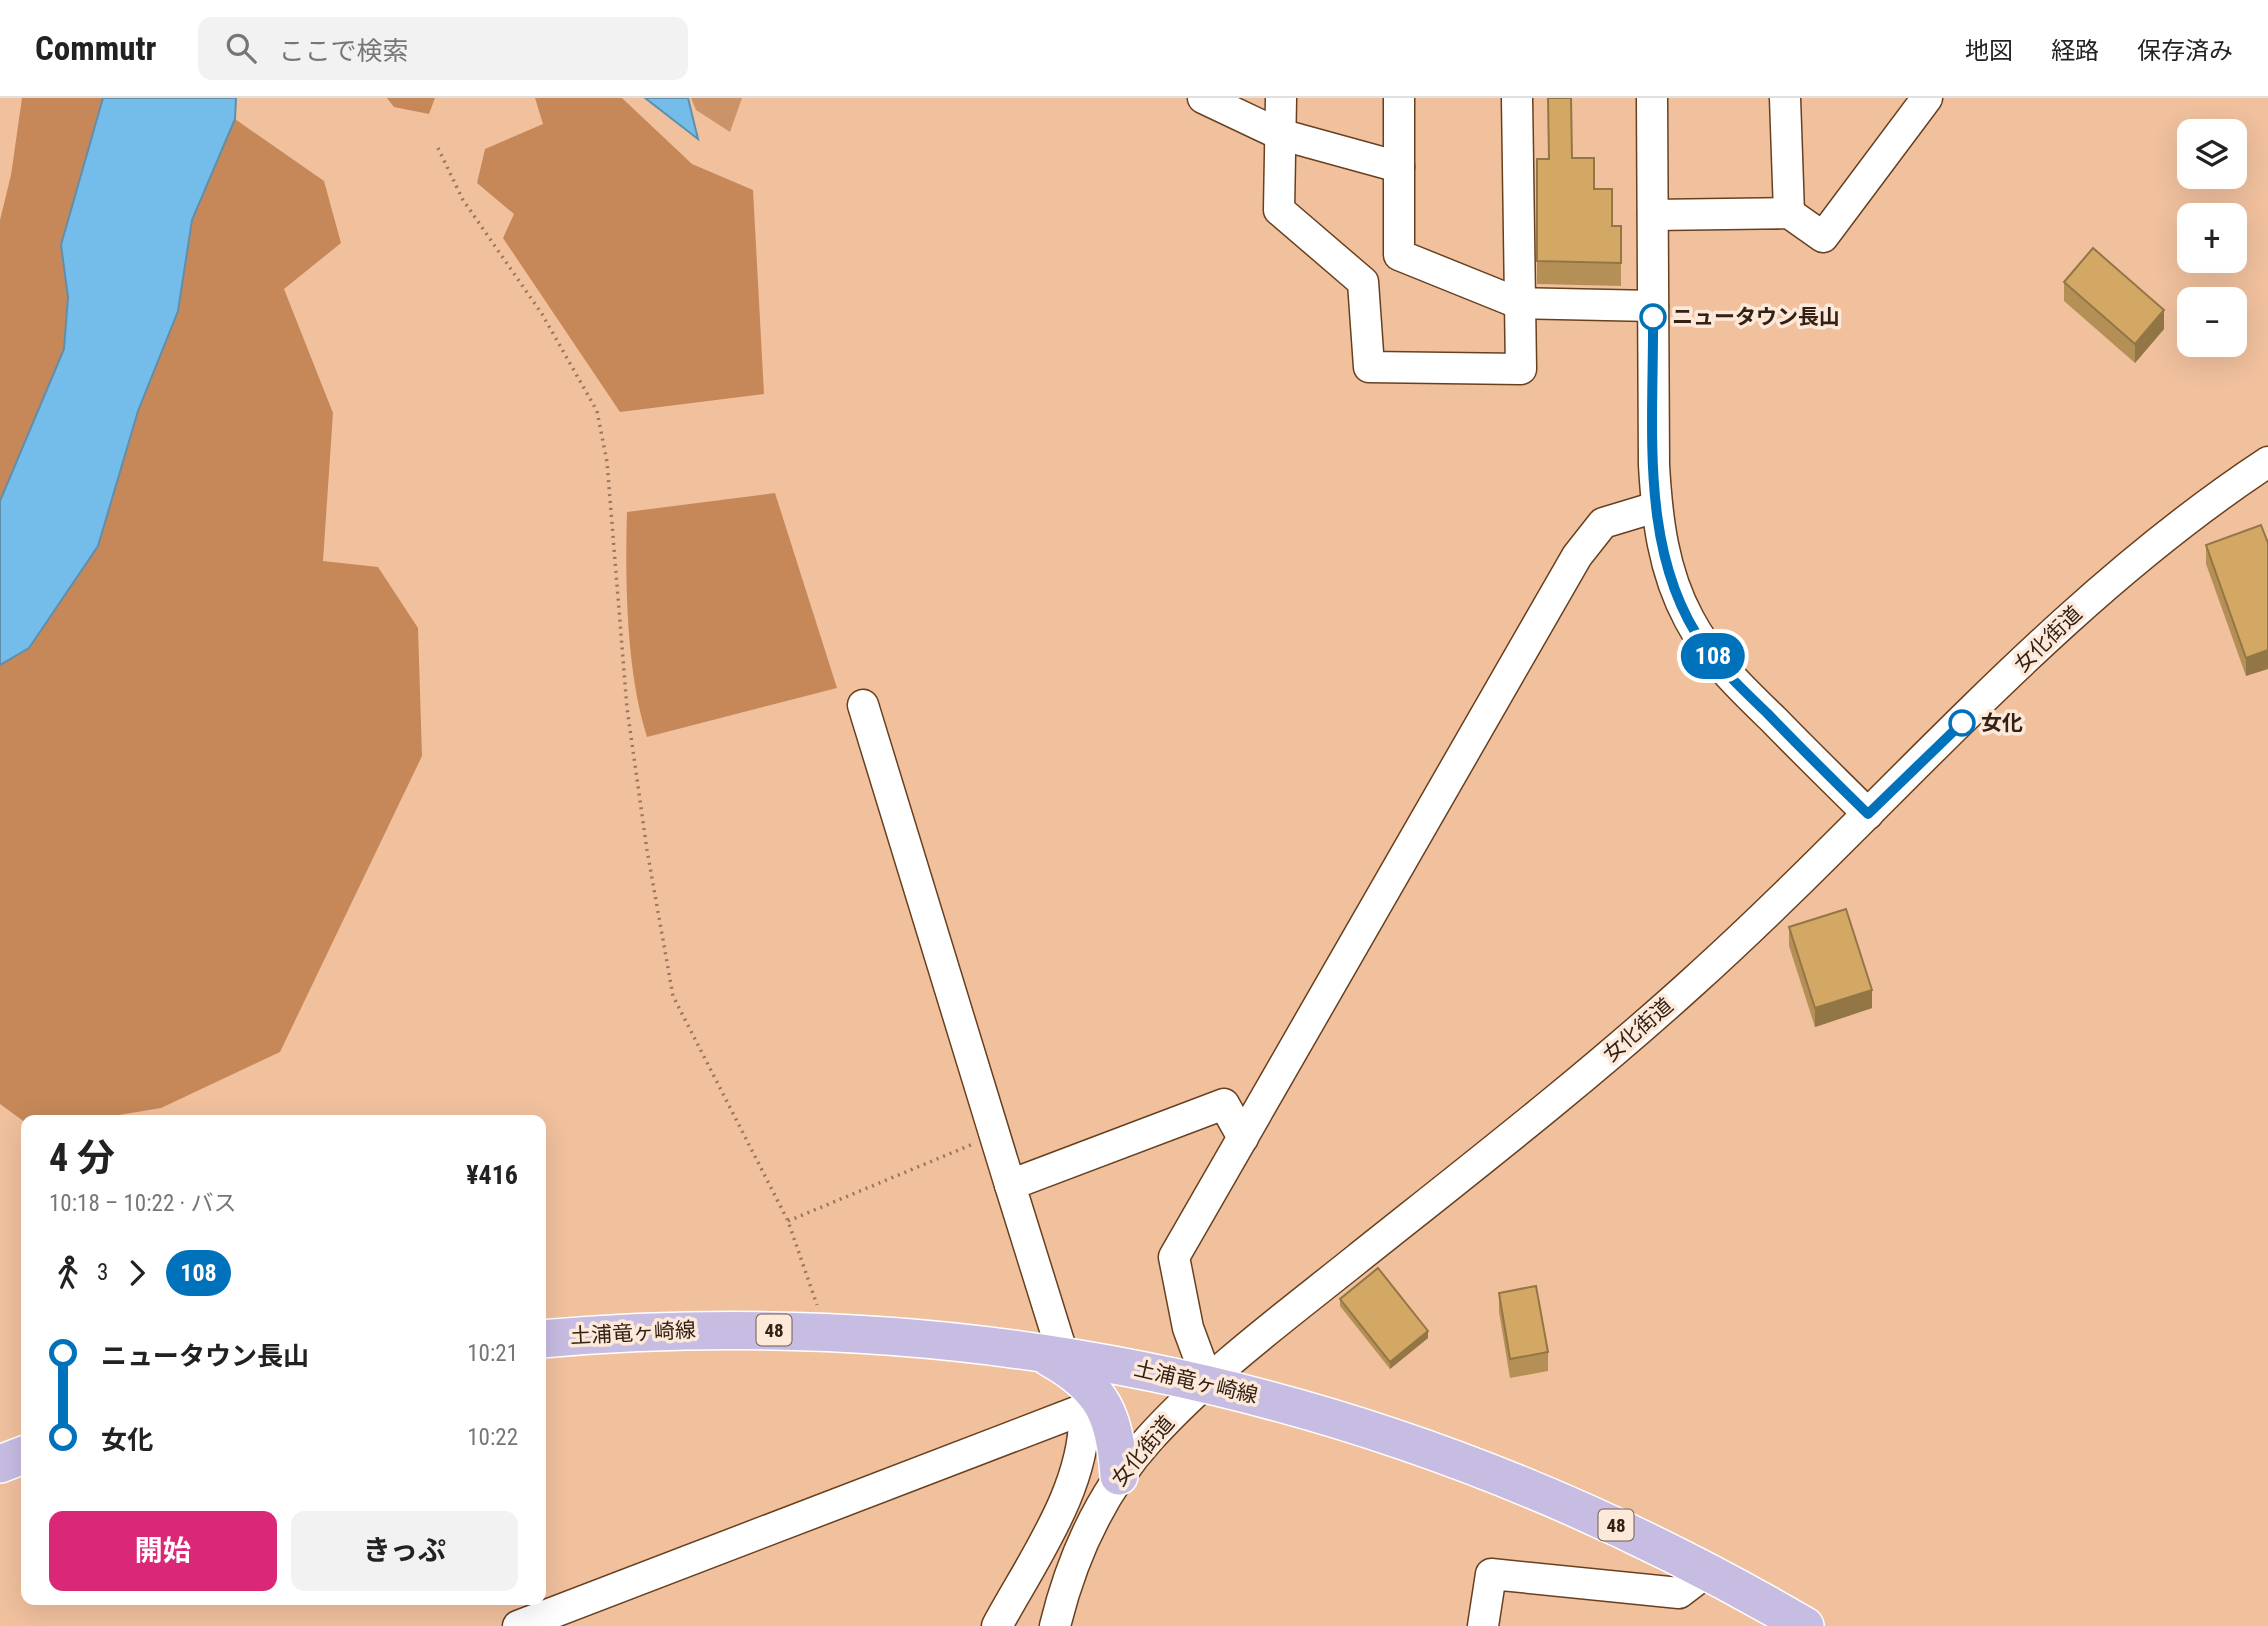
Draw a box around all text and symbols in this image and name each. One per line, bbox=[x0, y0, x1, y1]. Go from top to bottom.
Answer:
search box bbox=[198, 17, 688, 80]
text: Commutr bbox=[35, 29, 156, 68]
icon: search bbox=[222, 29, 260, 67]
text: ここで検索 bbox=[278, 36, 408, 66]
text: 地図 bbox=[1965, 37, 2013, 65]
text: 経路 bbox=[2051, 37, 2099, 65]
text: 保存済み bbox=[2137, 37, 2233, 65]
map controls bbox=[2177, 119, 2247, 357]
button: layers bbox=[2177, 119, 2247, 189]
button: + bbox=[2177, 203, 2247, 273]
button: − bbox=[2177, 287, 2247, 357]
marker: ニュータウン長山 bbox=[1640, 304, 1666, 330]
place label: ニュータウン長山 bbox=[1672, 305, 1840, 329]
street label: 女化街道 bbox=[2009, 601, 2087, 677]
line badge: 108 bbox=[1673, 633, 1753, 679]
text: 108 bbox=[1695, 642, 1731, 670]
marker: 女化 bbox=[1949, 710, 1975, 736]
place label: 女化 bbox=[1981, 711, 2023, 735]
street label: 女化街道 bbox=[1598, 993, 1678, 1067]
text: 4 分 bbox=[49, 1136, 115, 1180]
text: ¥416 bbox=[466, 1160, 518, 1190]
text: 10:18 – 10:22 · バス bbox=[49, 1190, 236, 1217]
icon: walk bbox=[49, 1254, 87, 1292]
icon: forward bbox=[118, 1254, 156, 1292]
text: 3 bbox=[97, 1259, 108, 1286]
text: 108 bbox=[180, 1259, 217, 1287]
road number: 48 bbox=[756, 1314, 792, 1346]
street label: 土浦竜ヶ崎線 bbox=[569, 1318, 697, 1348]
text: 10:21 bbox=[467, 1340, 518, 1367]
text: ニュータウン長山 bbox=[101, 1341, 309, 1371]
street label: 土浦竜ヶ崎線 bbox=[1132, 1356, 1260, 1408]
street label: 女化街道 bbox=[1107, 1411, 1179, 1491]
text: 10:22 bbox=[467, 1424, 518, 1451]
text: 女化 bbox=[101, 1425, 153, 1455]
road number: 48 bbox=[1598, 1510, 1634, 1540]
button: 開始 bbox=[49, 1511, 277, 1591]
button: きっぷ bbox=[291, 1511, 518, 1591]

